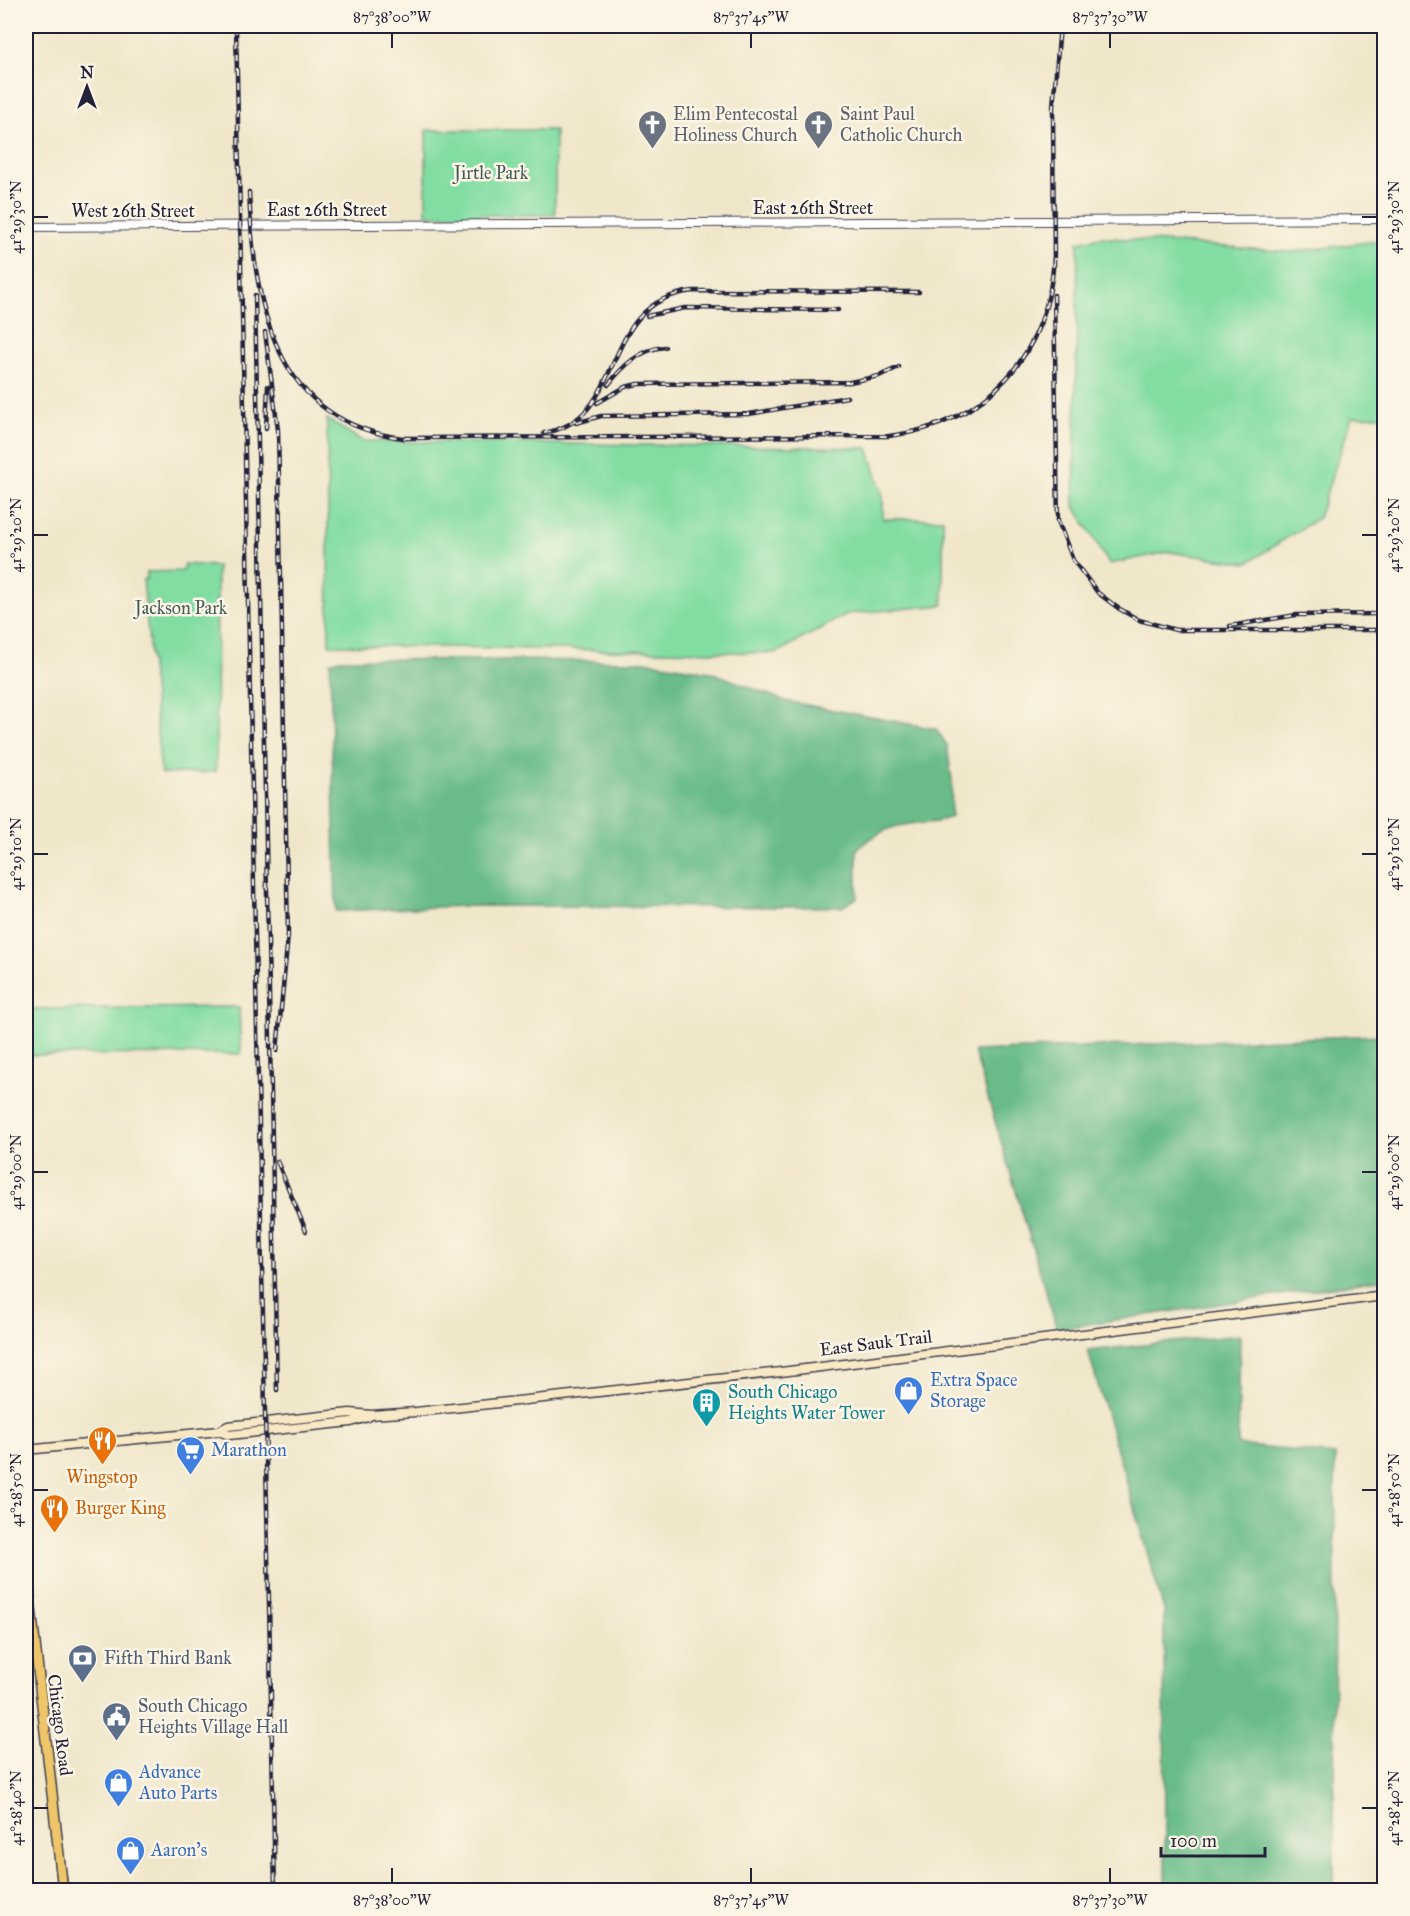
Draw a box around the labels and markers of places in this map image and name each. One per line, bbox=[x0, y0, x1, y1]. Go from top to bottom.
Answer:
place label: Elim Pentecostal Holiness Church bbox=[673, 103, 798, 146]
place label: Saint Paul Catholic Church bbox=[840, 103, 963, 146]
church icon: Elim Pentecostal Holiness Church bbox=[636, 108, 668, 150]
church icon: Saint Paul Catholic Church bbox=[803, 108, 835, 150]
place label: Extra Space Storage bbox=[930, 1369, 1018, 1413]
shop icon: Extra Space Storage bbox=[893, 1374, 925, 1416]
place label: South Chicago Heights Water Tower bbox=[728, 1381, 885, 1425]
building icon: South Chicago Heights Water Tower bbox=[691, 1386, 723, 1428]
restaurant icon: Wingstop bbox=[86, 1424, 118, 1466]
supermarket icon: Marathon bbox=[174, 1434, 206, 1476]
place label: Marathon bbox=[211, 1439, 287, 1461]
place label: Wingstop bbox=[66, 1466, 138, 1489]
restaurant icon: Burger King bbox=[38, 1492, 70, 1534]
place label: Burger King bbox=[75, 1497, 166, 1520]
bank icon: Fifth Third Bank bbox=[67, 1642, 99, 1684]
place label: Fifth Third Bank bbox=[104, 1647, 232, 1669]
place label: South Chicago Heights Village Hall bbox=[138, 1695, 289, 1739]
public building icon: South Chicago Heights Village Hall bbox=[101, 1700, 133, 1742]
place label: Advance Auto Parts bbox=[138, 1761, 217, 1804]
shop icon: Advance Auto Parts bbox=[102, 1766, 134, 1808]
shop icon: Aaron's bbox=[114, 1834, 146, 1876]
place label: Aaron's bbox=[150, 1839, 207, 1861]

